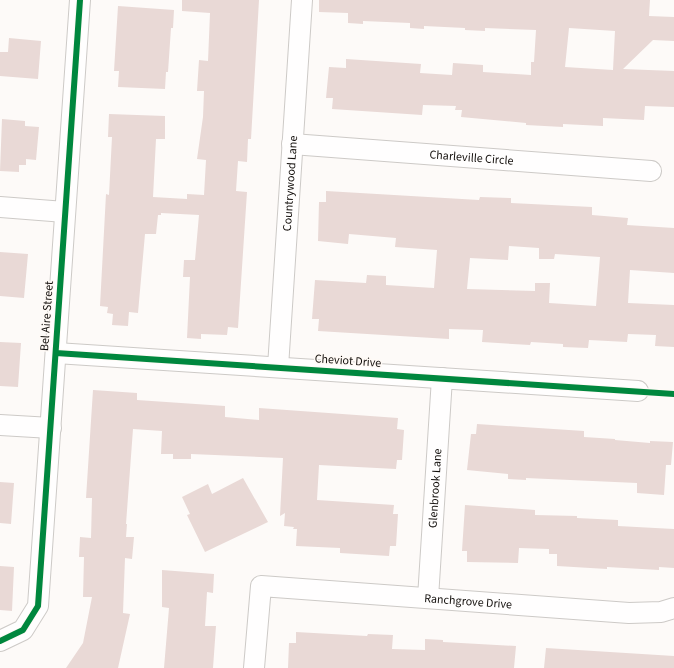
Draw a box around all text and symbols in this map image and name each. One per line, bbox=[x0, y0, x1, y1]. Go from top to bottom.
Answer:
street label: Countrywood Lane bbox=[278, 135, 302, 232]
street label: Charleville Circle bbox=[429, 146, 514, 169]
street label: Bel Aire Street bbox=[36, 280, 58, 352]
street label: Cheviot Drive bbox=[314, 350, 382, 372]
street label: Glenbrook Lane bbox=[424, 448, 446, 528]
street label: Ranchgrove Drive bbox=[424, 590, 513, 613]

